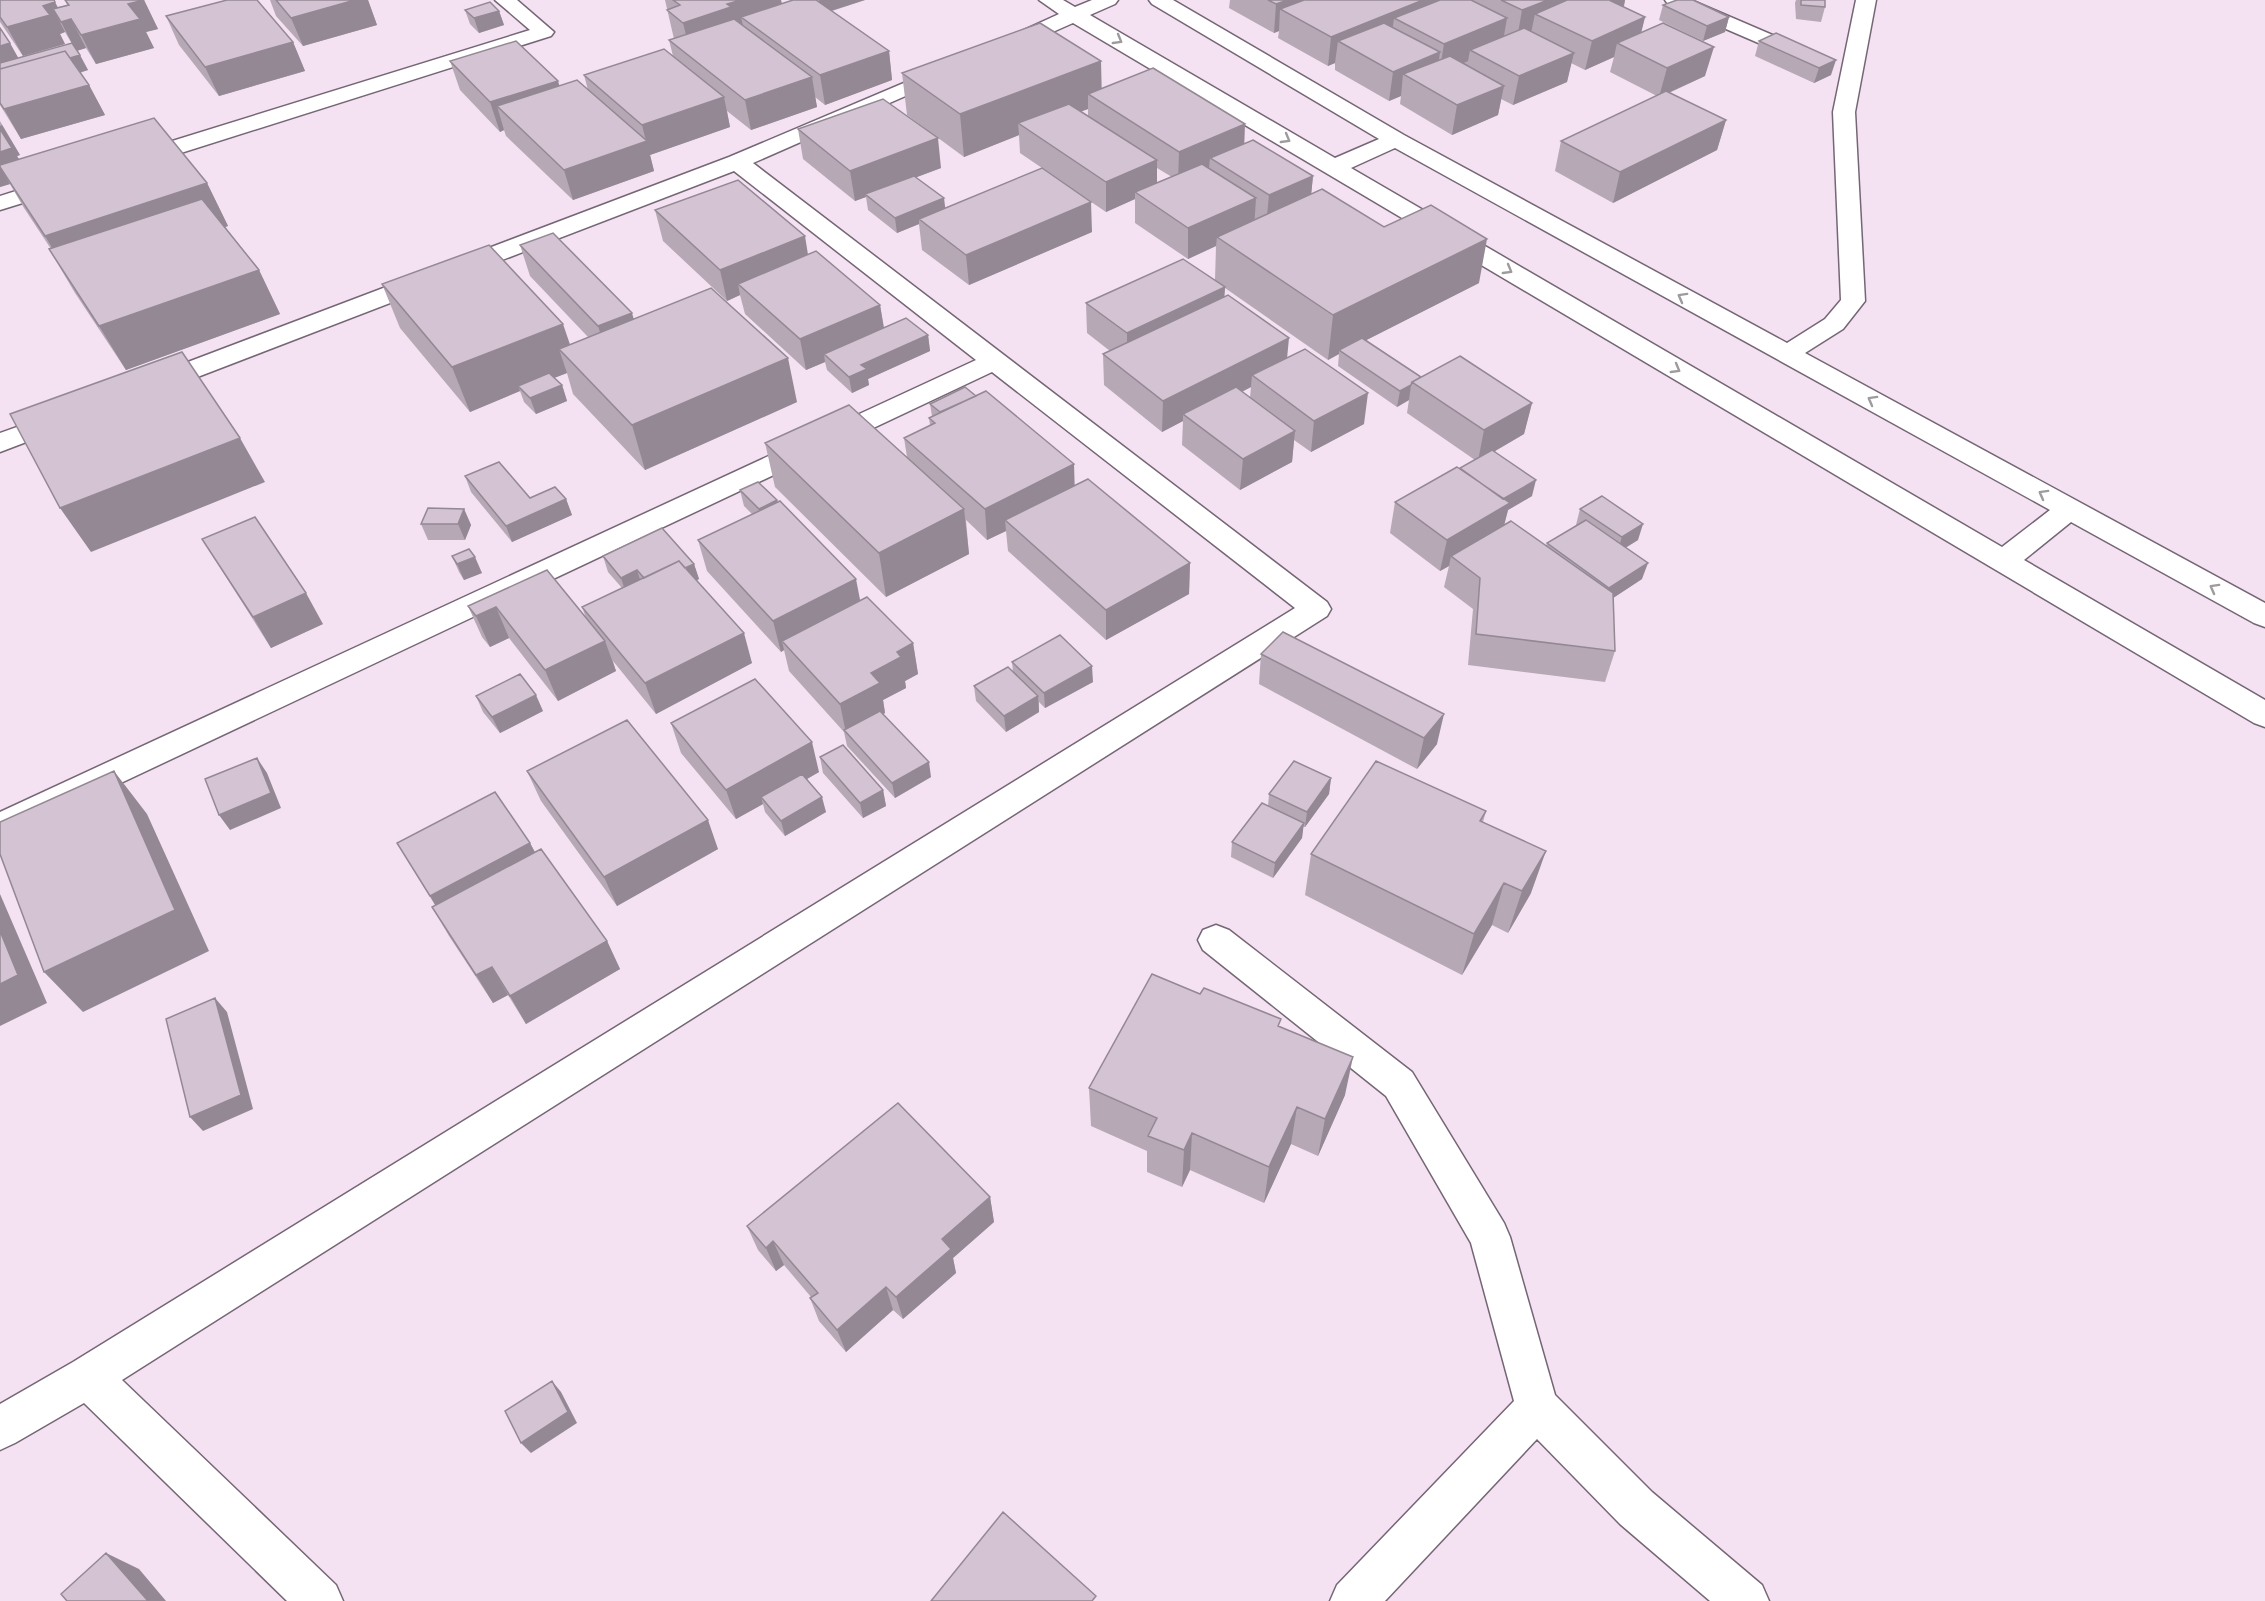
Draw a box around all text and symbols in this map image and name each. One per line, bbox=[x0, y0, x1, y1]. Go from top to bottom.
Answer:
one-way arrow bbox=[1111, 33, 1122, 45]
one-way arrow bbox=[1280, 132, 1290, 143]
one-way arrow bbox=[1502, 263, 1512, 274]
one-way arrow bbox=[1678, 293, 1688, 304]
one-way arrow bbox=[1670, 361, 1680, 373]
one-way arrow bbox=[1868, 396, 1878, 407]
one-way arrow bbox=[2038, 490, 2049, 501]
one-way arrow bbox=[2209, 584, 2220, 595]

